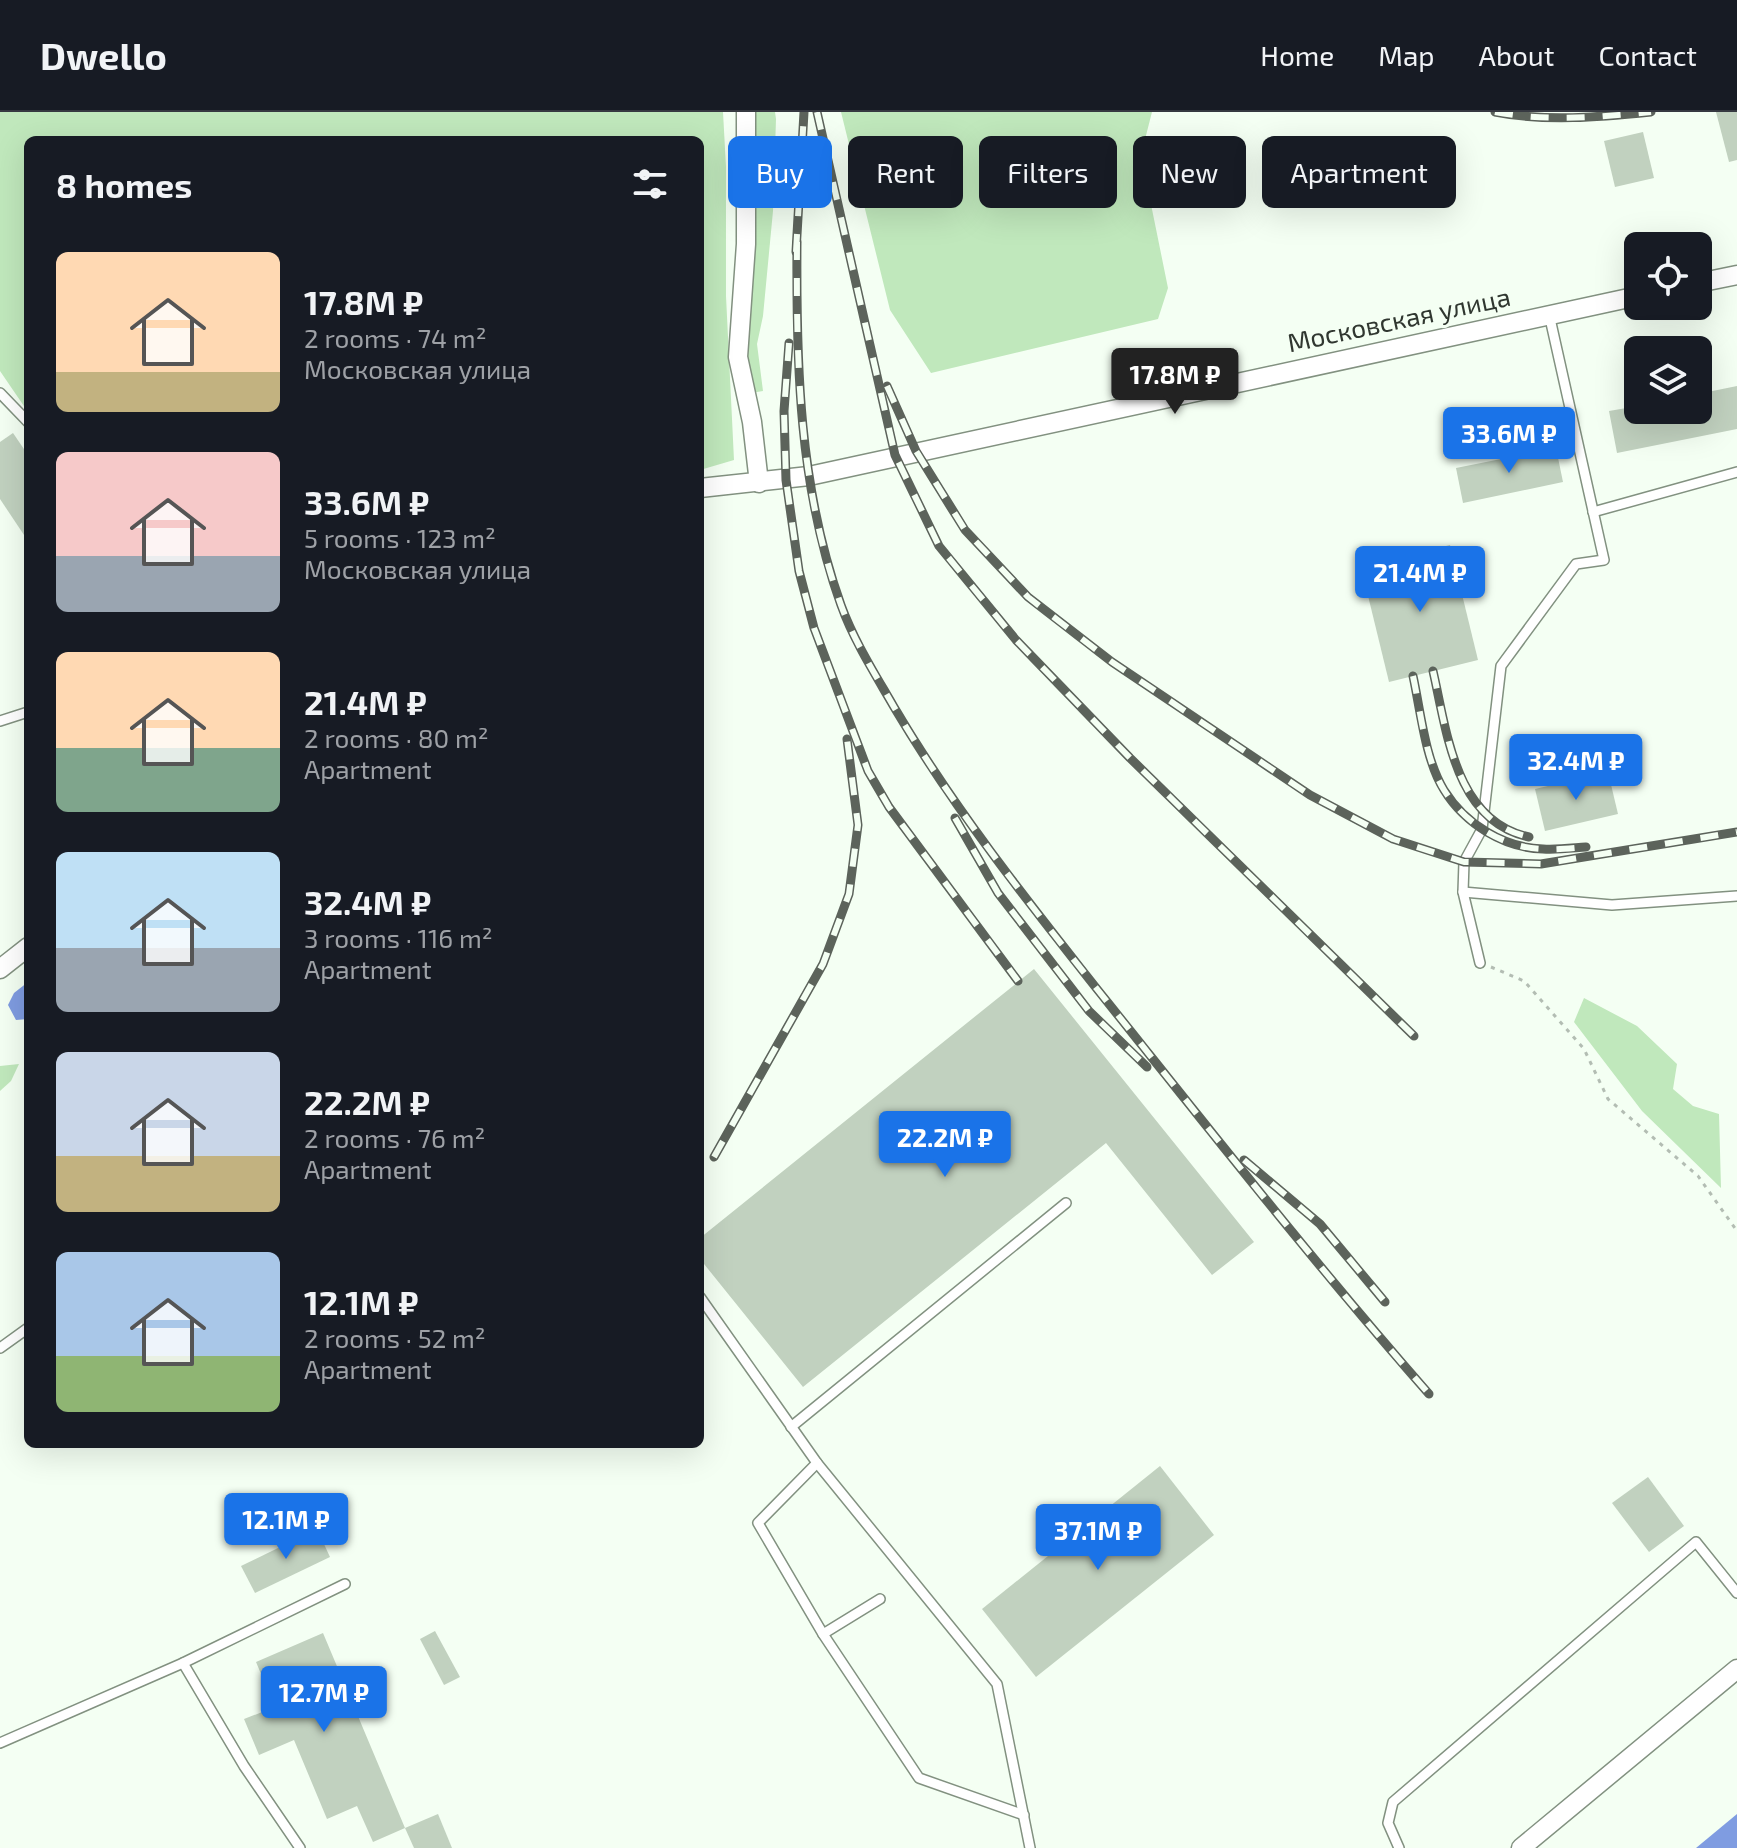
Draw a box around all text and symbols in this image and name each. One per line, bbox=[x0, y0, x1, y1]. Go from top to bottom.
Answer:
text: Dwello bbox=[40, 32, 167, 78]
text: Home bbox=[1260, 38, 1334, 72]
text: Map bbox=[1378, 38, 1435, 72]
text: About bbox=[1479, 38, 1554, 72]
text: Contact bbox=[1598, 38, 1697, 72]
chip: Buy bbox=[728, 136, 832, 208]
chip: Rent bbox=[848, 136, 963, 208]
chip: Filters bbox=[979, 136, 1117, 208]
chip: New bbox=[1133, 136, 1246, 208]
chip: Apartment bbox=[1262, 136, 1456, 208]
icon: filters bbox=[628, 162, 672, 206]
text: 8 homes bbox=[56, 164, 192, 205]
map controls bbox=[1624, 232, 1712, 424]
button: locate bbox=[1624, 232, 1712, 320]
street label: Московская улица bbox=[1284, 280, 1513, 358]
text: 17.8M ₽ bbox=[304, 281, 423, 322]
icon: home bbox=[120, 284, 216, 380]
text: 2 rooms · 74 m² bbox=[304, 322, 486, 353]
button: layers bbox=[1624, 336, 1712, 424]
pin: 17.8M ₽ bbox=[1101, 348, 1249, 416]
text: Московская улица bbox=[304, 353, 531, 384]
text: 17.8M ₽ bbox=[1129, 358, 1221, 389]
pin: 33.6M ₽ bbox=[1435, 407, 1583, 475]
text: 33.6M ₽ bbox=[1461, 417, 1557, 448]
text: 33.6M ₽ bbox=[304, 481, 429, 522]
icon: home bbox=[120, 484, 216, 580]
text: 5 rooms · 123 m² bbox=[304, 522, 496, 553]
pin: 21.4M ₽ bbox=[1346, 546, 1494, 614]
text: Московская улица bbox=[304, 553, 531, 584]
text: 21.4M ₽ bbox=[1373, 556, 1467, 587]
text: 21.4M ₽ bbox=[304, 681, 427, 722]
icon: home bbox=[120, 684, 216, 780]
text: 2 rooms · 80 m² bbox=[304, 722, 489, 753]
pin: 32.4M ₽ bbox=[1502, 734, 1650, 802]
text: 32.4M ₽ bbox=[1527, 744, 1625, 775]
text: Apartment bbox=[304, 753, 432, 784]
text: 32.4M ₽ bbox=[304, 881, 431, 922]
icon: home bbox=[120, 884, 216, 980]
text: 3 rooms · 116 m² bbox=[304, 922, 493, 953]
text: Apartment bbox=[304, 953, 432, 984]
text: 22.2M ₽ bbox=[304, 1081, 430, 1122]
icon: home bbox=[120, 1084, 216, 1180]
pin: 22.2M ₽ bbox=[871, 1111, 1019, 1179]
text: 22.2M ₽ bbox=[897, 1121, 993, 1152]
text: 2 rooms · 76 m² bbox=[304, 1122, 485, 1153]
text: Apartment bbox=[304, 1153, 432, 1184]
text: 12.1M ₽ bbox=[304, 1281, 419, 1322]
icon: home bbox=[120, 1284, 216, 1380]
text: 2 rooms · 52 m² bbox=[304, 1322, 486, 1353]
text: Apartment bbox=[304, 1353, 432, 1384]
pin: 12.1M ₽ bbox=[212, 1493, 360, 1561]
text: 12.1M ₽ bbox=[242, 1503, 330, 1534]
pin: 37.1M ₽ bbox=[1024, 1504, 1172, 1572]
text: 37.1M ₽ bbox=[1054, 1514, 1142, 1545]
pin: 12.7M ₽ bbox=[250, 1666, 398, 1734]
text: 12.7M ₽ bbox=[279, 1676, 369, 1707]

